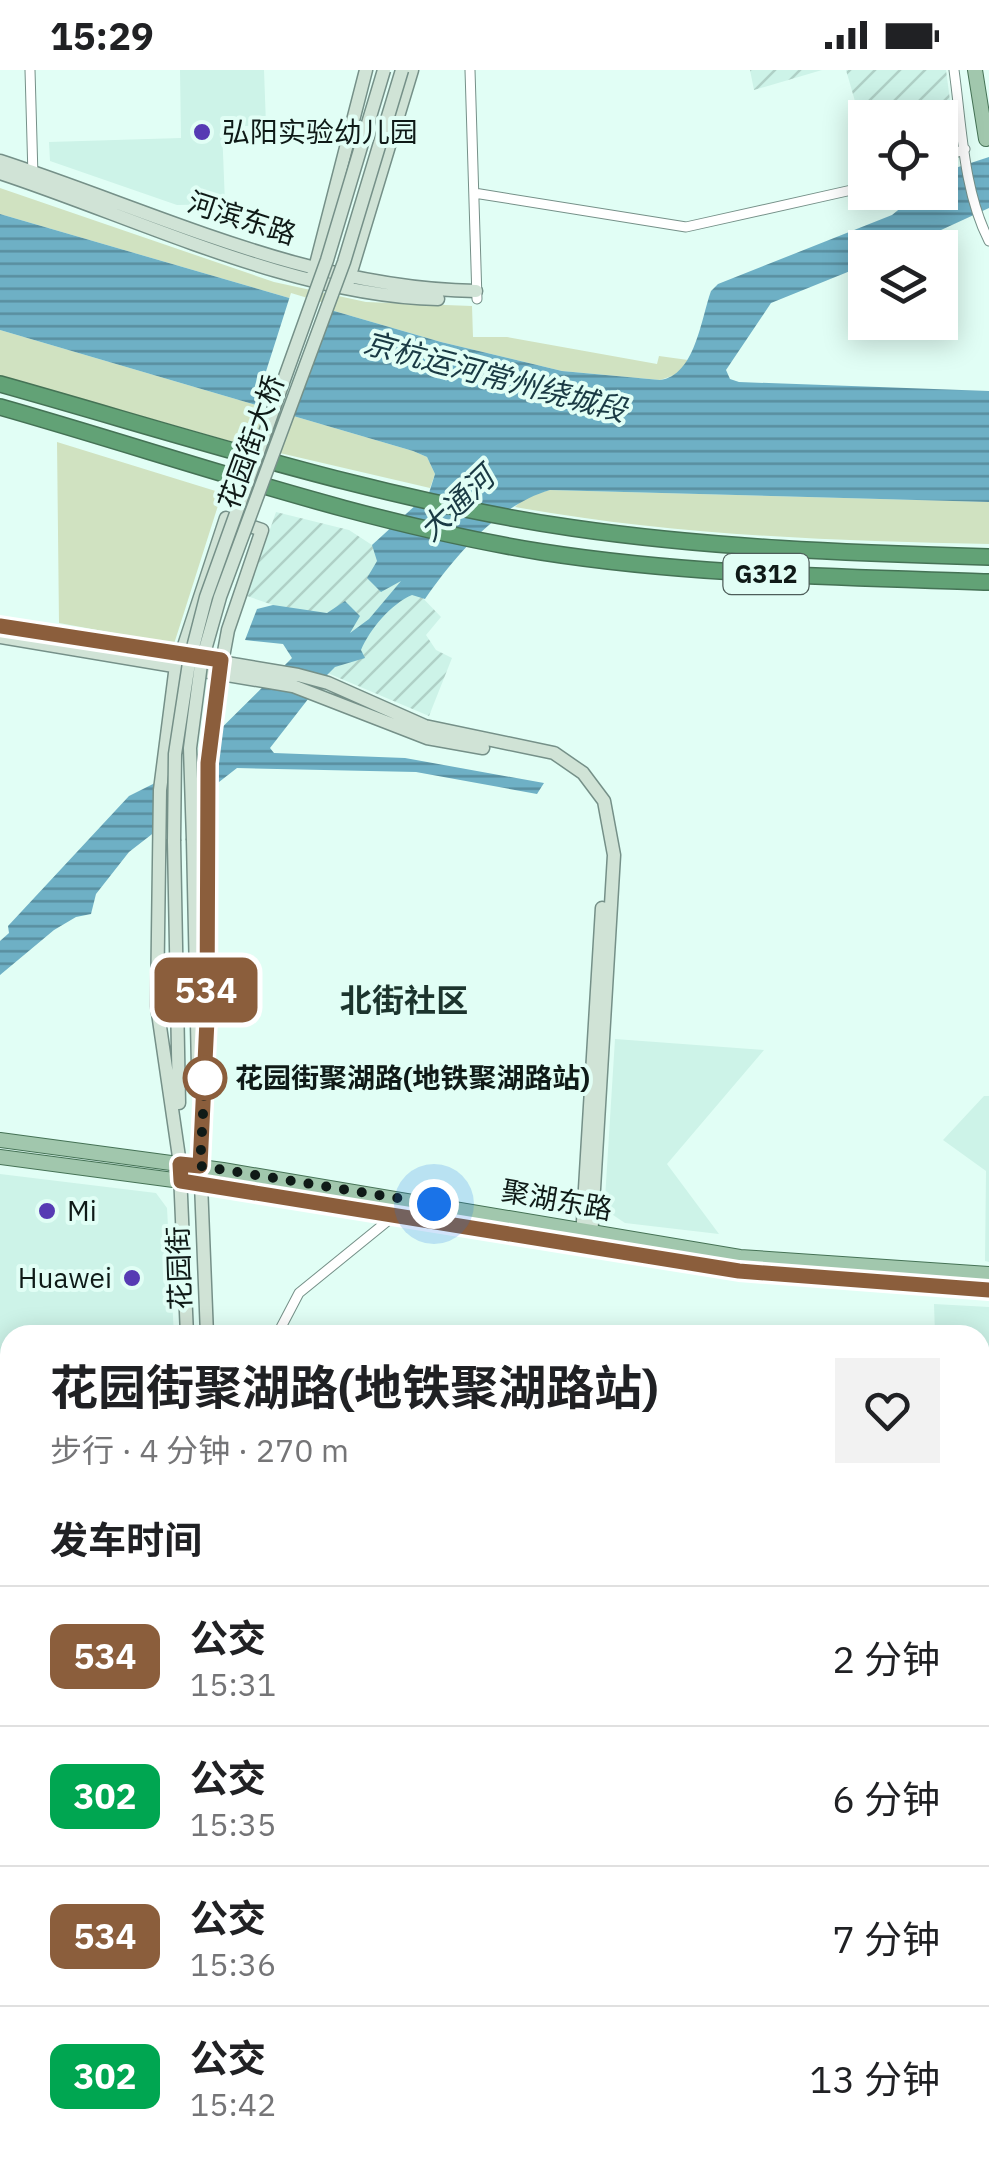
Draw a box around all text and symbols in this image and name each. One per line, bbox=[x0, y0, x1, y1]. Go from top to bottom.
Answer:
text: 15:29 bbox=[50, 11, 154, 60]
map controls bbox=[848, 100, 958, 340]
button: locate bbox=[848, 100, 958, 210]
place label: 弘阳实验幼儿园 bbox=[222, 113, 418, 150]
marker: 弘阳实验幼儿园 bbox=[191, 121, 213, 143]
street label: 河滨东路 bbox=[183, 183, 301, 252]
button: layers bbox=[848, 230, 958, 340]
water label: 京杭运河常州绕城段 bbox=[360, 322, 634, 430]
street label: 花园街大桥 bbox=[209, 370, 292, 514]
water label: 大通河 bbox=[410, 454, 505, 548]
road number: G312 bbox=[724, 554, 808, 594]
line badge: 534 bbox=[148, 958, 264, 1022]
text: 534 bbox=[174, 967, 238, 1013]
district label: 北街社区 bbox=[340, 979, 468, 1021]
marker: 花园街聚湖路(地铁聚湖路站) bbox=[184, 1057, 226, 1099]
place label: 花园街聚湖路(地铁聚湖路站) bbox=[235, 1059, 590, 1096]
street label: 聚湖东路 bbox=[499, 1172, 615, 1227]
your location bbox=[409, 1179, 459, 1229]
place label: Mi bbox=[67, 1192, 97, 1229]
marker: Mi bbox=[36, 1200, 58, 1222]
street label: 花园街 bbox=[159, 1225, 198, 1311]
place label: Huawei bbox=[18, 1259, 112, 1296]
marker: Huawei bbox=[121, 1267, 143, 1289]
text: 花园街聚湖路(地铁聚湖路站) bbox=[50, 1356, 658, 1418]
button: heart bbox=[835, 1358, 940, 1463]
text: 步行 · 4 分钟 · 270 m bbox=[50, 1429, 349, 1471]
text: 发车时间 bbox=[50, 1515, 202, 1564]
text: 公交 bbox=[190, 1613, 266, 1662]
text: 534 bbox=[73, 1633, 137, 1679]
text: 2 分钟 bbox=[832, 1634, 940, 1683]
text: 15:31 bbox=[190, 1663, 276, 1705]
text: 公交 bbox=[190, 1753, 266, 1802]
text: 302 bbox=[73, 1773, 137, 1819]
text: 6 分钟 bbox=[832, 1774, 940, 1823]
text: 15:35 bbox=[190, 1803, 276, 1845]
text: 公交 bbox=[190, 1893, 266, 1942]
text: 534 bbox=[73, 1913, 137, 1959]
text: 7 分钟 bbox=[832, 1914, 940, 1963]
text: 15:36 bbox=[190, 1943, 276, 1985]
text: 公交 bbox=[190, 2033, 266, 2082]
text: 302 bbox=[73, 2053, 137, 2099]
text: 13 分钟 bbox=[809, 2054, 940, 2103]
text: 15:42 bbox=[190, 2083, 276, 2125]

